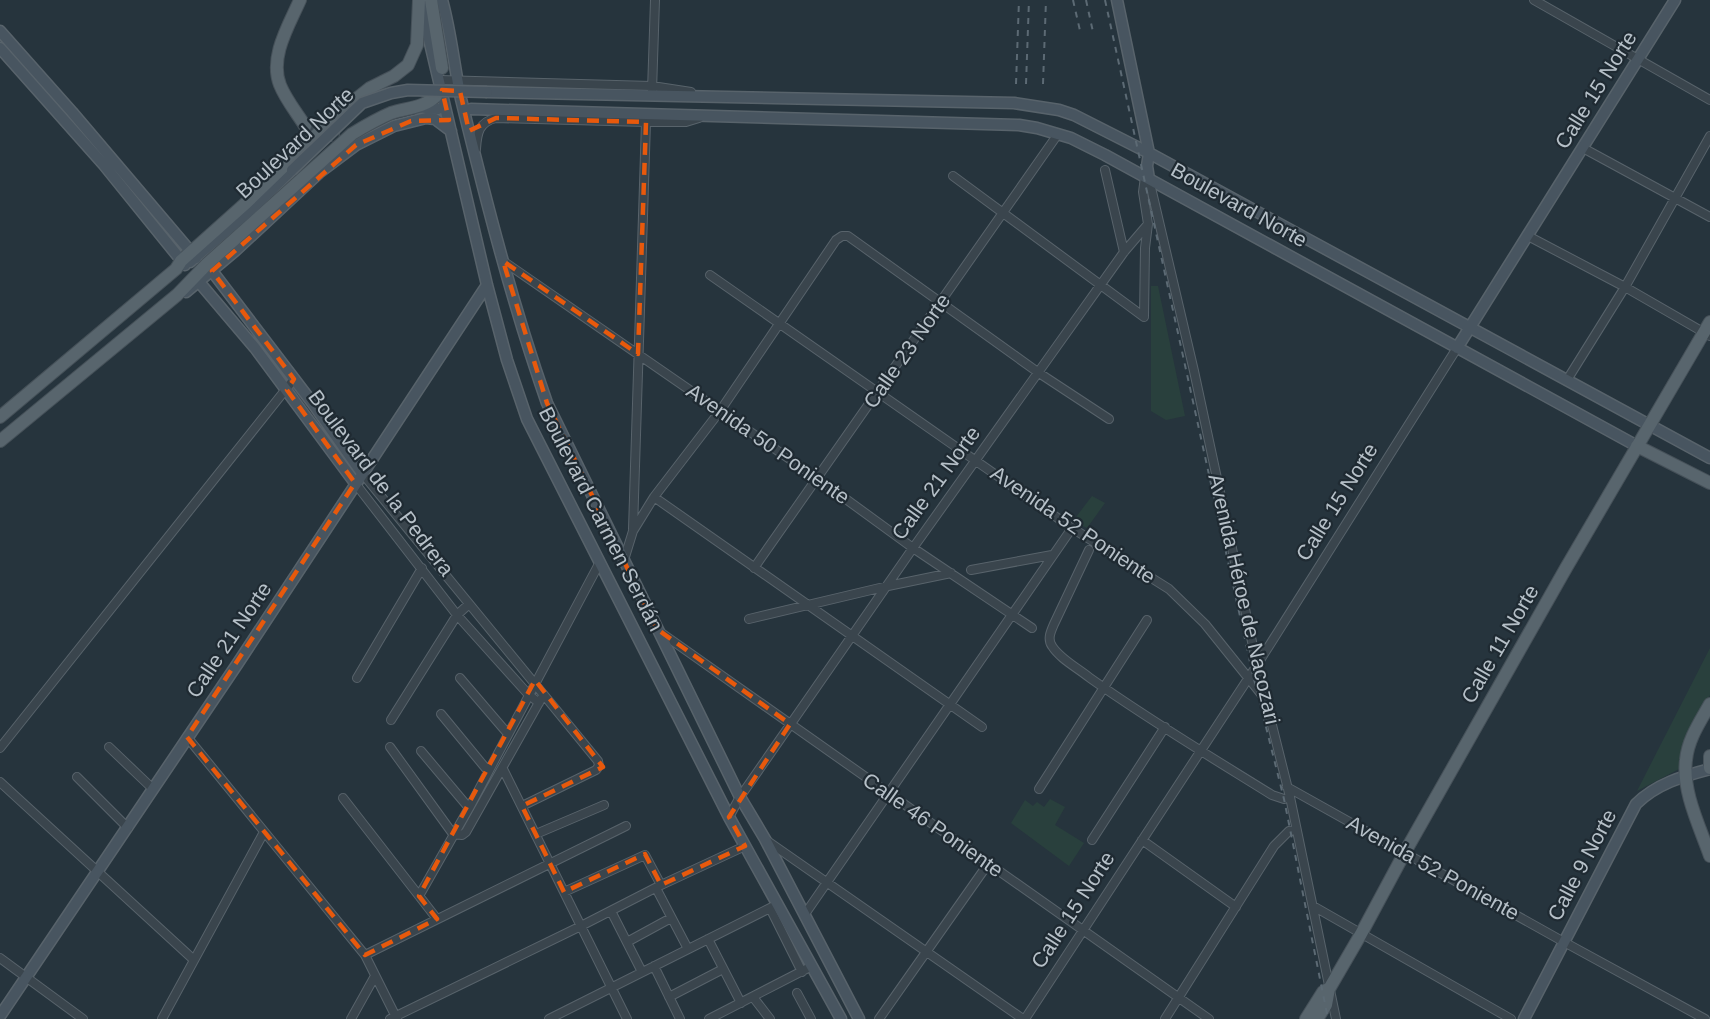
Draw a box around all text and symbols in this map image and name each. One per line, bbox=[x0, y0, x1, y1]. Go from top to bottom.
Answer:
street label: Calle 15 Norte bbox=[1550, 27, 1641, 153]
street label: Boulevard Norte bbox=[231, 82, 358, 203]
street label: Boulevard Norte bbox=[1167, 158, 1311, 251]
street label: Calle 23 Norte bbox=[859, 289, 955, 412]
street label: Avenida 50 Poniente bbox=[682, 379, 854, 508]
street label: Boulevard de la Pedrera bbox=[304, 385, 459, 580]
street label: Boulevard Carmen Serdán bbox=[535, 403, 668, 635]
street label: Calle 21 Norte bbox=[887, 422, 984, 544]
street label: Calle 15 Norte bbox=[1291, 439, 1382, 565]
street label: Avenida 52 Poniente bbox=[987, 461, 1160, 588]
street label: Avenida Héroe de Nacozari bbox=[1204, 471, 1285, 726]
street label: Calle 21 Norte bbox=[182, 578, 276, 702]
street label: Calle 11 Norte bbox=[1456, 581, 1543, 707]
street label: Calle 46 Poniente bbox=[859, 768, 1008, 882]
street label: Calle 9 Norte bbox=[1543, 805, 1620, 924]
street label: Avenida 52 Poniente bbox=[1343, 811, 1523, 925]
street label: Calle 15 Norte bbox=[1026, 847, 1119, 972]

